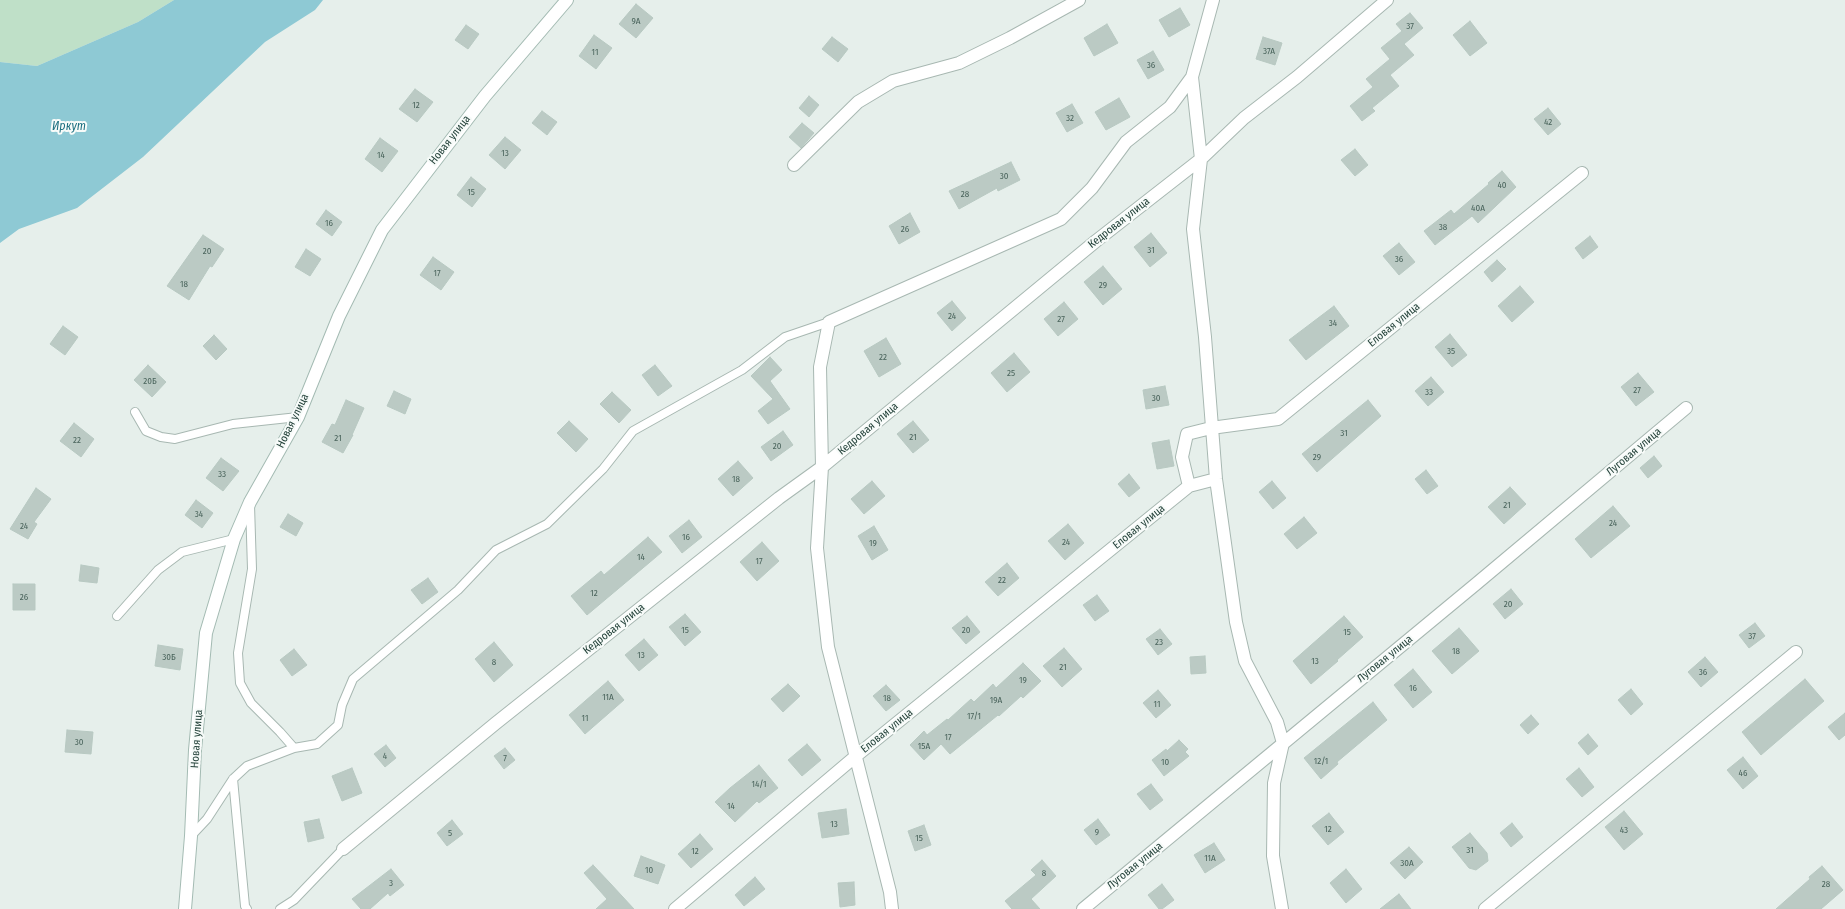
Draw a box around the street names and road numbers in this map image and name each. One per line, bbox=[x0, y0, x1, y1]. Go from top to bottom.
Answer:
street label: Новая улица bbox=[427, 113, 473, 167]
street label: Кедровая улица bbox=[1086, 195, 1152, 251]
street label: Еловая улица bbox=[1365, 300, 1423, 350]
street label: Новая улица bbox=[274, 392, 312, 450]
street label: Кедровая улица bbox=[835, 400, 901, 458]
street label: Луговая улица bbox=[1604, 425, 1664, 479]
street label: Еловая улица bbox=[1110, 502, 1168, 552]
street label: Кедровая улица bbox=[581, 601, 647, 657]
street label: Луговая улица bbox=[1355, 633, 1415, 685]
street label: Еловая улица bbox=[858, 706, 916, 756]
street label: Новая улица bbox=[188, 709, 206, 769]
street label: Луговая улица bbox=[1105, 840, 1165, 892]

